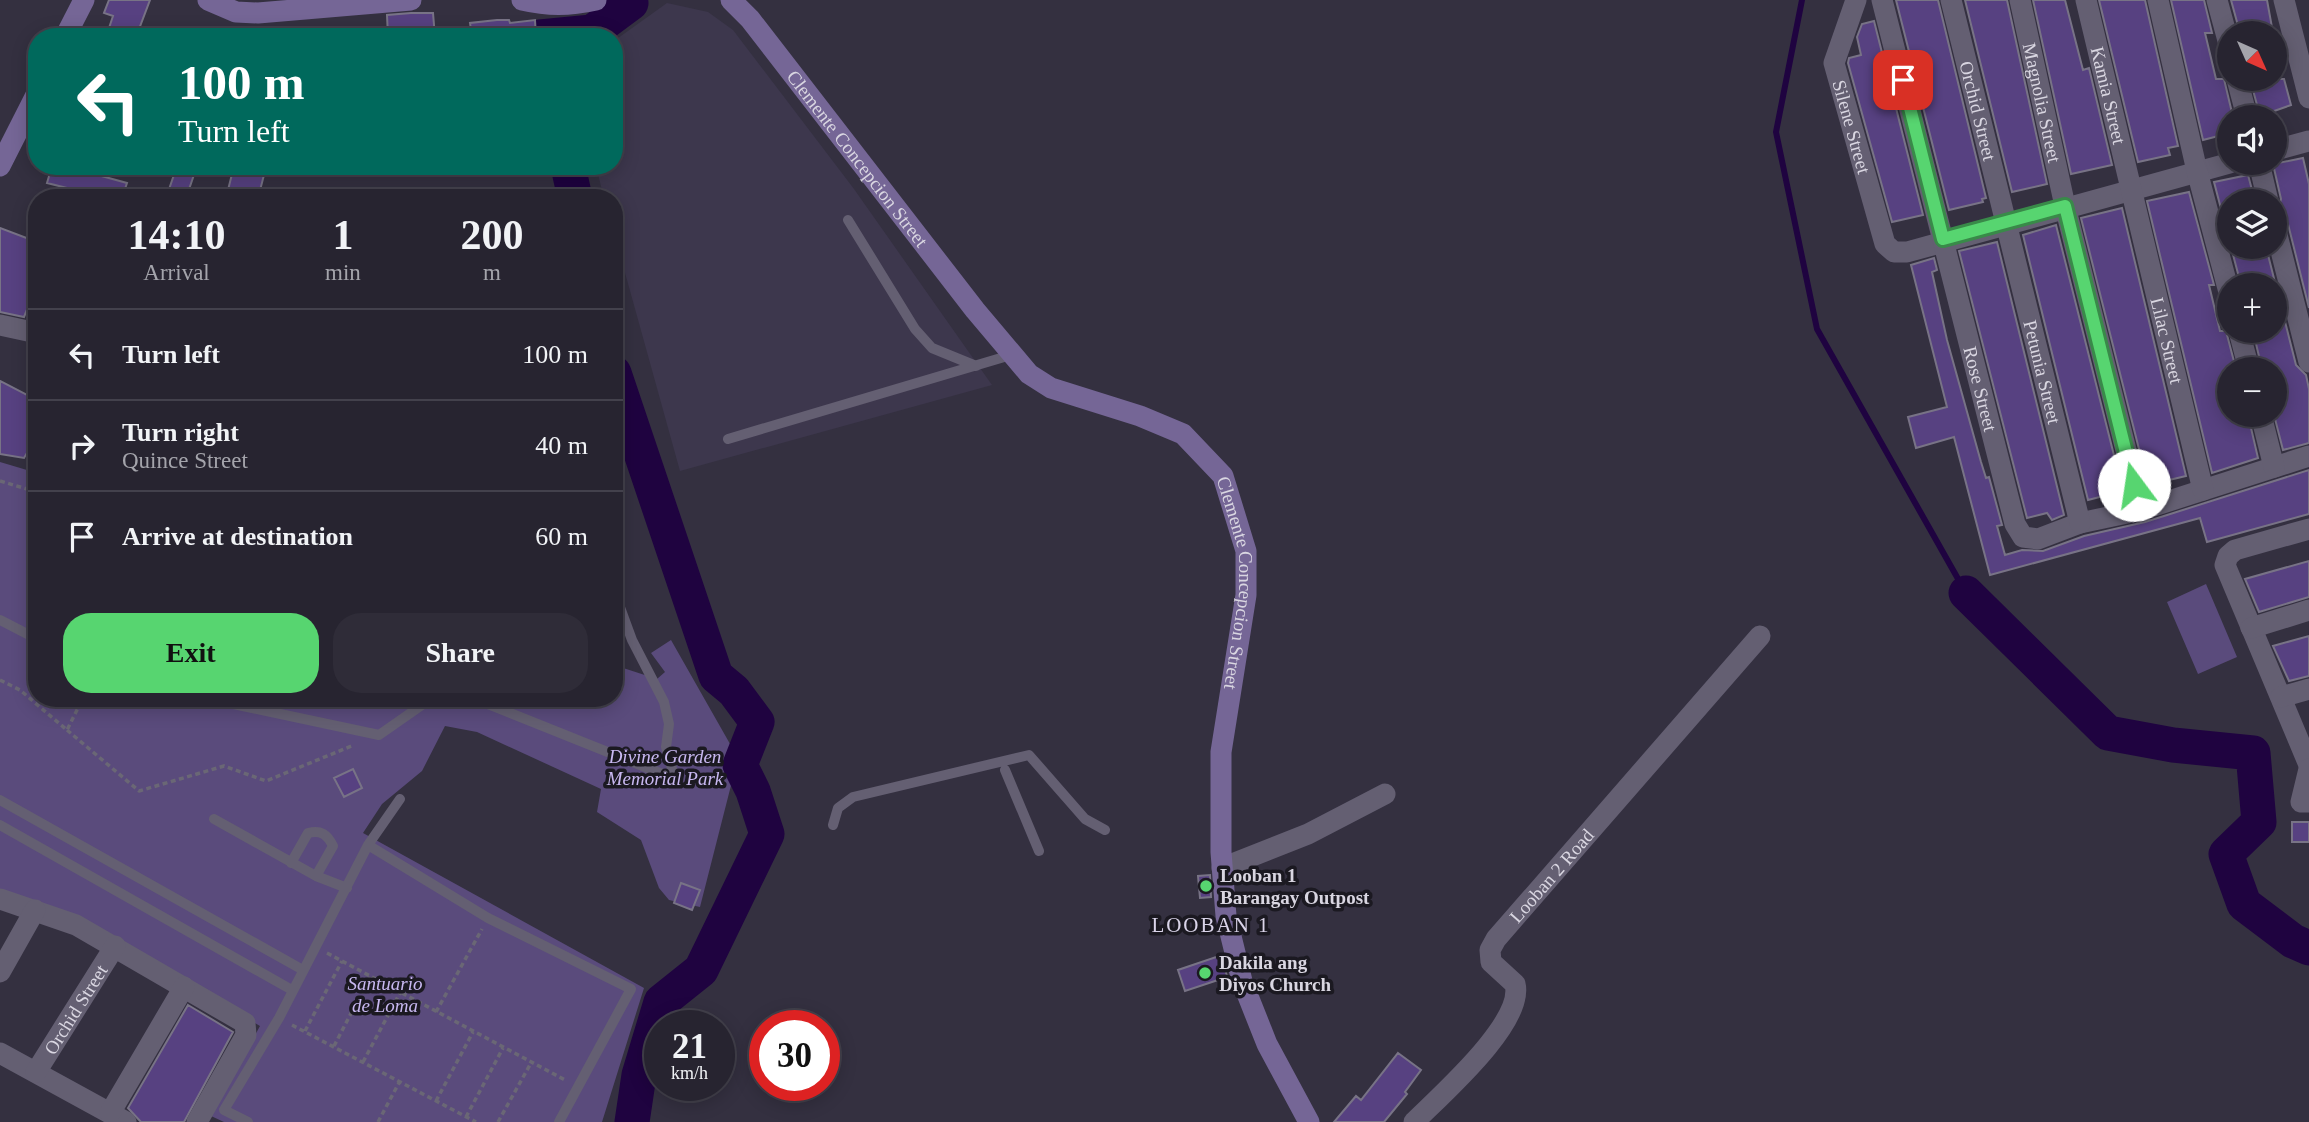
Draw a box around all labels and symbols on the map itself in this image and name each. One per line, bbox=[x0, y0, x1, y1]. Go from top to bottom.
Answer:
north arrow bbox=[2217, 21, 2287, 91]
street label: Magnolia Street bbox=[2019, 41, 2066, 165]
street label: Kamia Street bbox=[2087, 44, 2131, 147]
pin bbox=[1873, 50, 1933, 110]
street label: Orchid Street bbox=[1956, 59, 2001, 163]
street label: Clemente Concepcion Street bbox=[783, 66, 933, 251]
street label: Silene Street bbox=[1829, 77, 1875, 177]
street label: Lilac Street bbox=[2147, 295, 2188, 386]
street label: Petunia Street bbox=[2020, 318, 2066, 427]
street label: Rose Street bbox=[1960, 344, 2002, 434]
position arrow bbox=[2097, 448, 2171, 522]
street label: Clemente Concepcion Street bbox=[1213, 474, 1257, 692]
park label: Divine Garden Memorial Park bbox=[606, 746, 724, 789]
street label: Looban 2 Road bbox=[1505, 824, 1598, 927]
place label: Looban 1 Barangay Outpost bbox=[1220, 865, 1370, 908]
marker: Looban 1 Barangay Outpost bbox=[1198, 878, 1214, 894]
district label: LOOBAN 1 bbox=[1151, 913, 1271, 937]
place label: Dakila ang Diyos Church bbox=[1219, 952, 1332, 995]
street label: Orchid Street bbox=[39, 960, 112, 1058]
marker: Dakila ang Diyos Church bbox=[1197, 965, 1213, 981]
park label: Santuario de Loma bbox=[348, 973, 422, 1016]
speed limit sign: 30 bbox=[749, 1010, 840, 1101]

